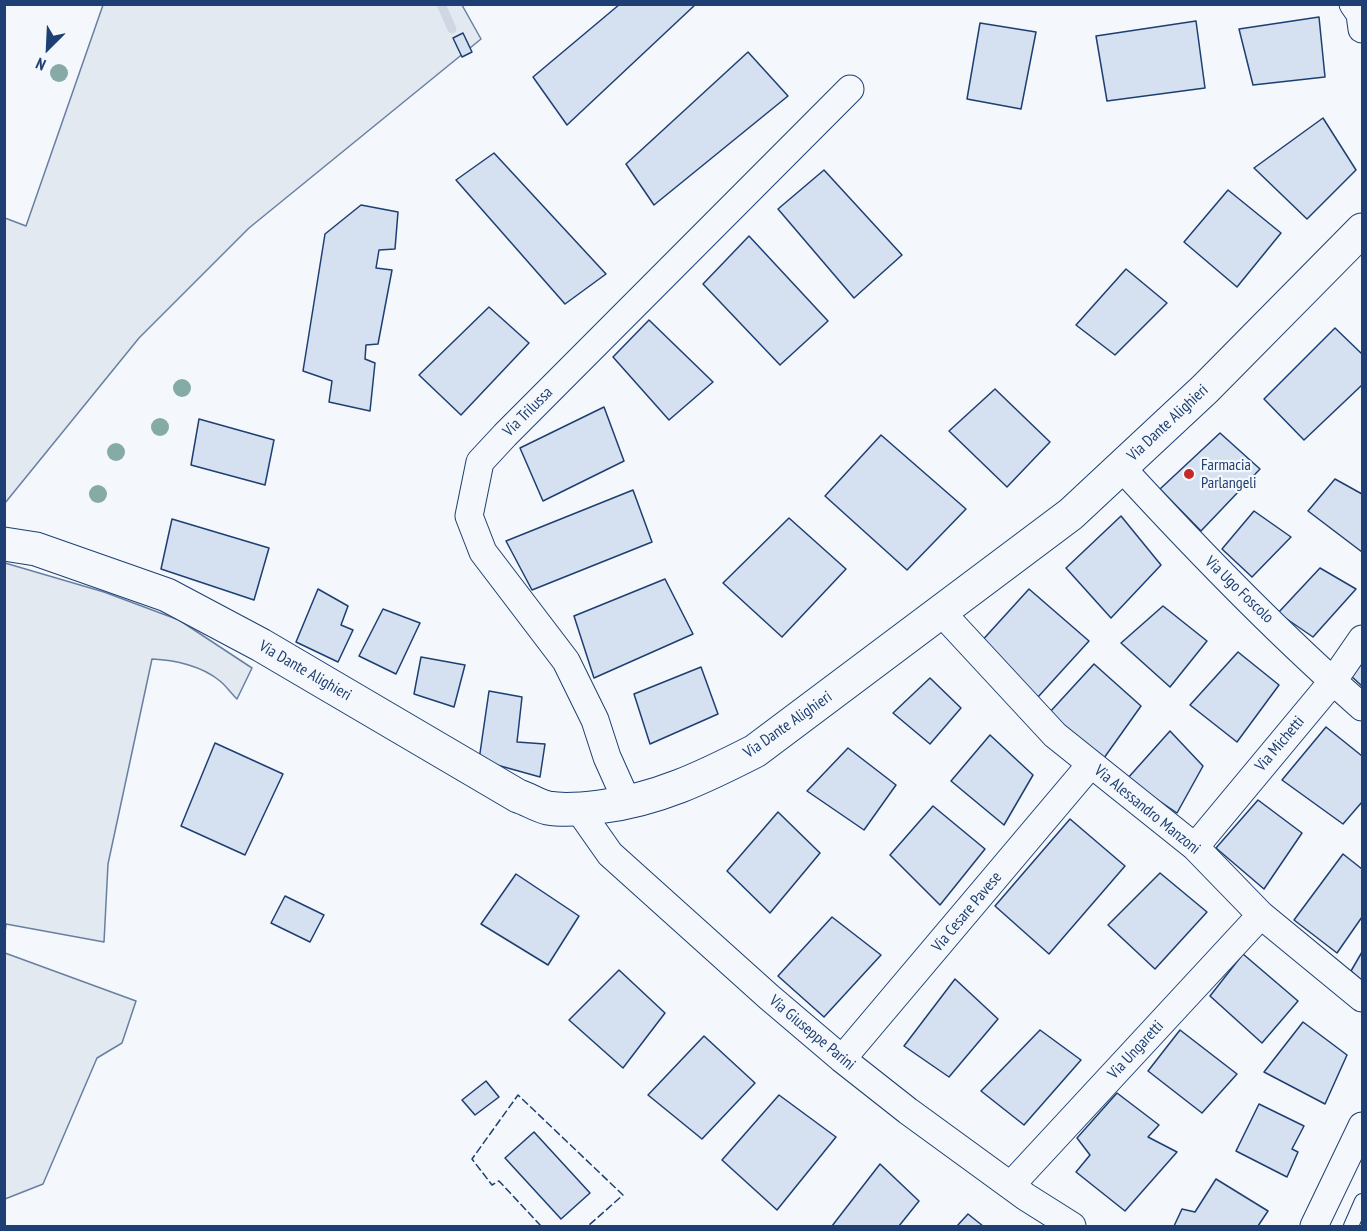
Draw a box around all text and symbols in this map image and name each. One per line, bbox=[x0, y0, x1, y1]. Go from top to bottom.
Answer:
north arrow bbox=[18, 18, 78, 78]
text: N bbox=[33, 54, 49, 75]
street label: Via Dante Alighieri bbox=[1124, 381, 1212, 465]
street label: Via Trilussa bbox=[499, 383, 557, 441]
place label: Farmacia Parlangeli bbox=[1201, 455, 1256, 493]
marker: Farmacia Parlangeli bbox=[1182, 467, 1196, 481]
street label: Via Ugo Foscolo bbox=[1201, 552, 1277, 628]
street label: Via Dante Alighieri bbox=[255, 637, 355, 705]
street label: Via Dante Alighieri bbox=[740, 687, 836, 763]
street label: Via Michetti bbox=[1251, 713, 1309, 775]
street label: Via Alessandro Manzoni bbox=[1090, 761, 1204, 859]
street label: Via Cesare Pavese bbox=[928, 868, 1006, 956]
street label: Via Giuseppe Parini bbox=[765, 991, 859, 1075]
street label: Via Ungaretti bbox=[1104, 1017, 1168, 1083]

